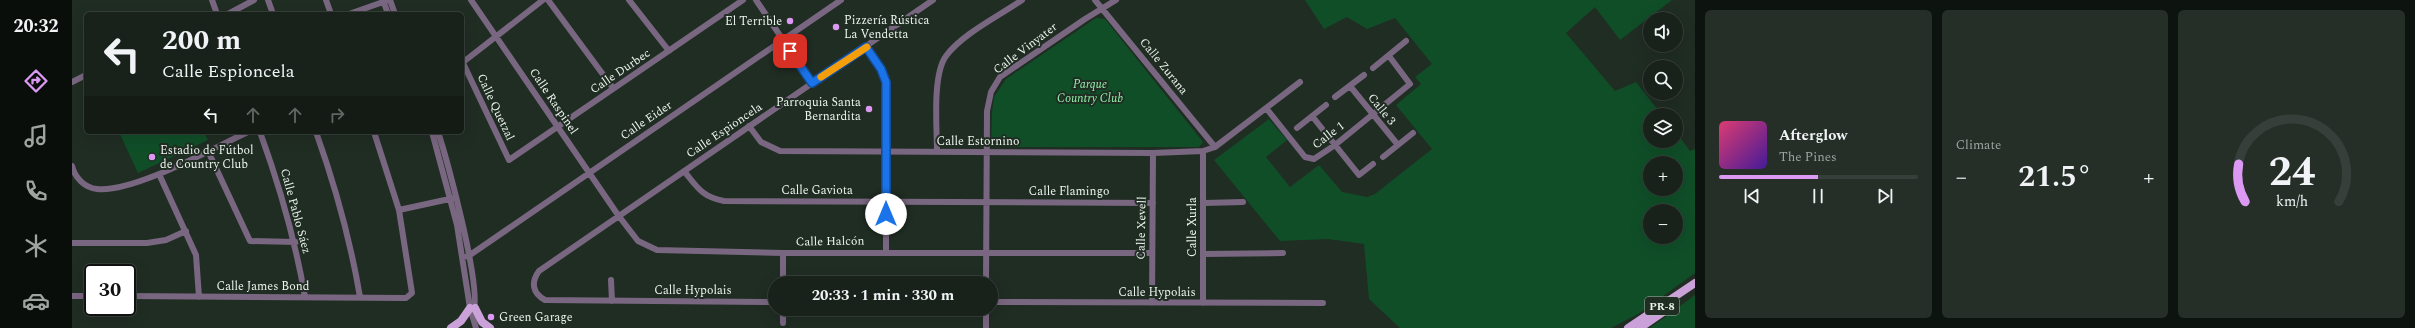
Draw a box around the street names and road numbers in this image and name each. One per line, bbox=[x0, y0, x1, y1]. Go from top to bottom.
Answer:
street label: Calle Vinyater bbox=[989, 18, 1062, 79]
street label: Calle Zurana bbox=[1135, 34, 1193, 99]
street label: Calle Durbec bbox=[586, 44, 655, 99]
street label: Calle Raspinel bbox=[524, 64, 583, 138]
street label: Calle Quetzal bbox=[472, 71, 519, 144]
street label: Calle 3 bbox=[1363, 89, 1400, 129]
street label: Calle Eider bbox=[616, 96, 676, 145]
street label: Calle Espioncela bbox=[682, 98, 766, 163]
street label: Calle 1 bbox=[1308, 117, 1349, 154]
street label: Calle Estornino bbox=[937, 132, 1019, 151]
street label: Calle Pablo Sáez bbox=[275, 166, 316, 256]
street label: Calle Gaviota bbox=[781, 181, 853, 200]
street label: Calle Flamingo bbox=[1029, 182, 1109, 201]
street label: Calle Xevell bbox=[1131, 196, 1152, 260]
street label: Calle Xurla bbox=[1183, 197, 1202, 257]
street label: Calle Halcón bbox=[796, 231, 865, 252]
street label: Calle James Bond bbox=[216, 277, 310, 296]
street label: Calle Hypolais bbox=[654, 281, 732, 300]
street label: Calle Hypolais bbox=[1118, 283, 1196, 302]
road number: PR-8 bbox=[1645, 297, 1679, 315]

